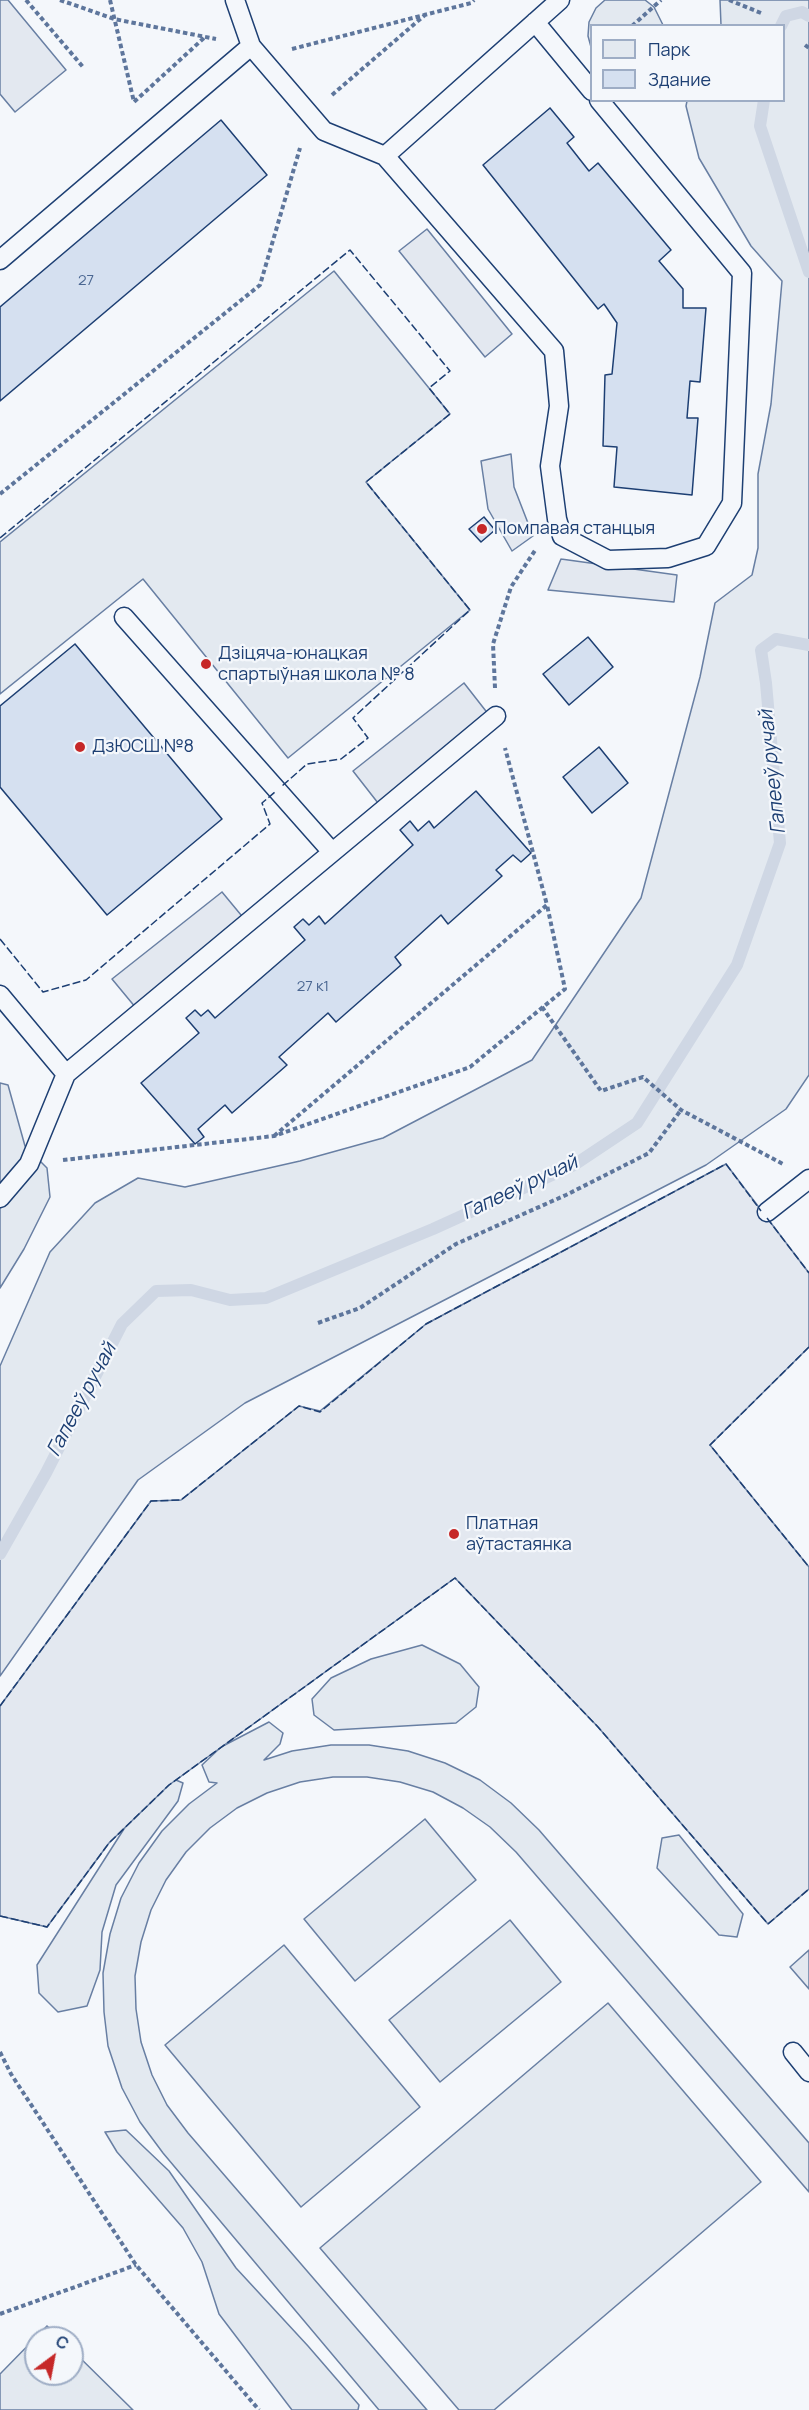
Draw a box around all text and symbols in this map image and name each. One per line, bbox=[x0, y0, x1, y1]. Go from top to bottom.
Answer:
legend bbox=[590, 24, 785, 102]
text: Парк bbox=[648, 37, 690, 61]
text: Здание bbox=[648, 67, 711, 91]
house number: 27 bbox=[78, 272, 94, 290]
place label: Помпавая станцыя bbox=[494, 518, 655, 540]
marker: Помпавая станцыя bbox=[475, 522, 489, 536]
place label: Дзіцяча-юнацкая спартыўная школа № 8 bbox=[218, 643, 415, 686]
marker: Дзіцяча-юнацкая спартыўная школа № 8 bbox=[199, 657, 213, 671]
water label: Гапееў ручай bbox=[755, 709, 791, 835]
place label: ДзЮСШ №8 bbox=[92, 736, 194, 758]
marker: ДзЮСШ №8 bbox=[73, 740, 87, 754]
house number: 27 к1 bbox=[297, 978, 329, 996]
water label: Гапееў ручай bbox=[458, 1151, 582, 1225]
water label: Гапееў ручай bbox=[42, 1339, 122, 1461]
place label: Платная аўтастаянка bbox=[466, 1513, 572, 1556]
marker: Платная аўтастаянка bbox=[447, 1527, 461, 1541]
north arrow bbox=[24, 2326, 84, 2386]
text: С bbox=[52, 2330, 73, 2355]

